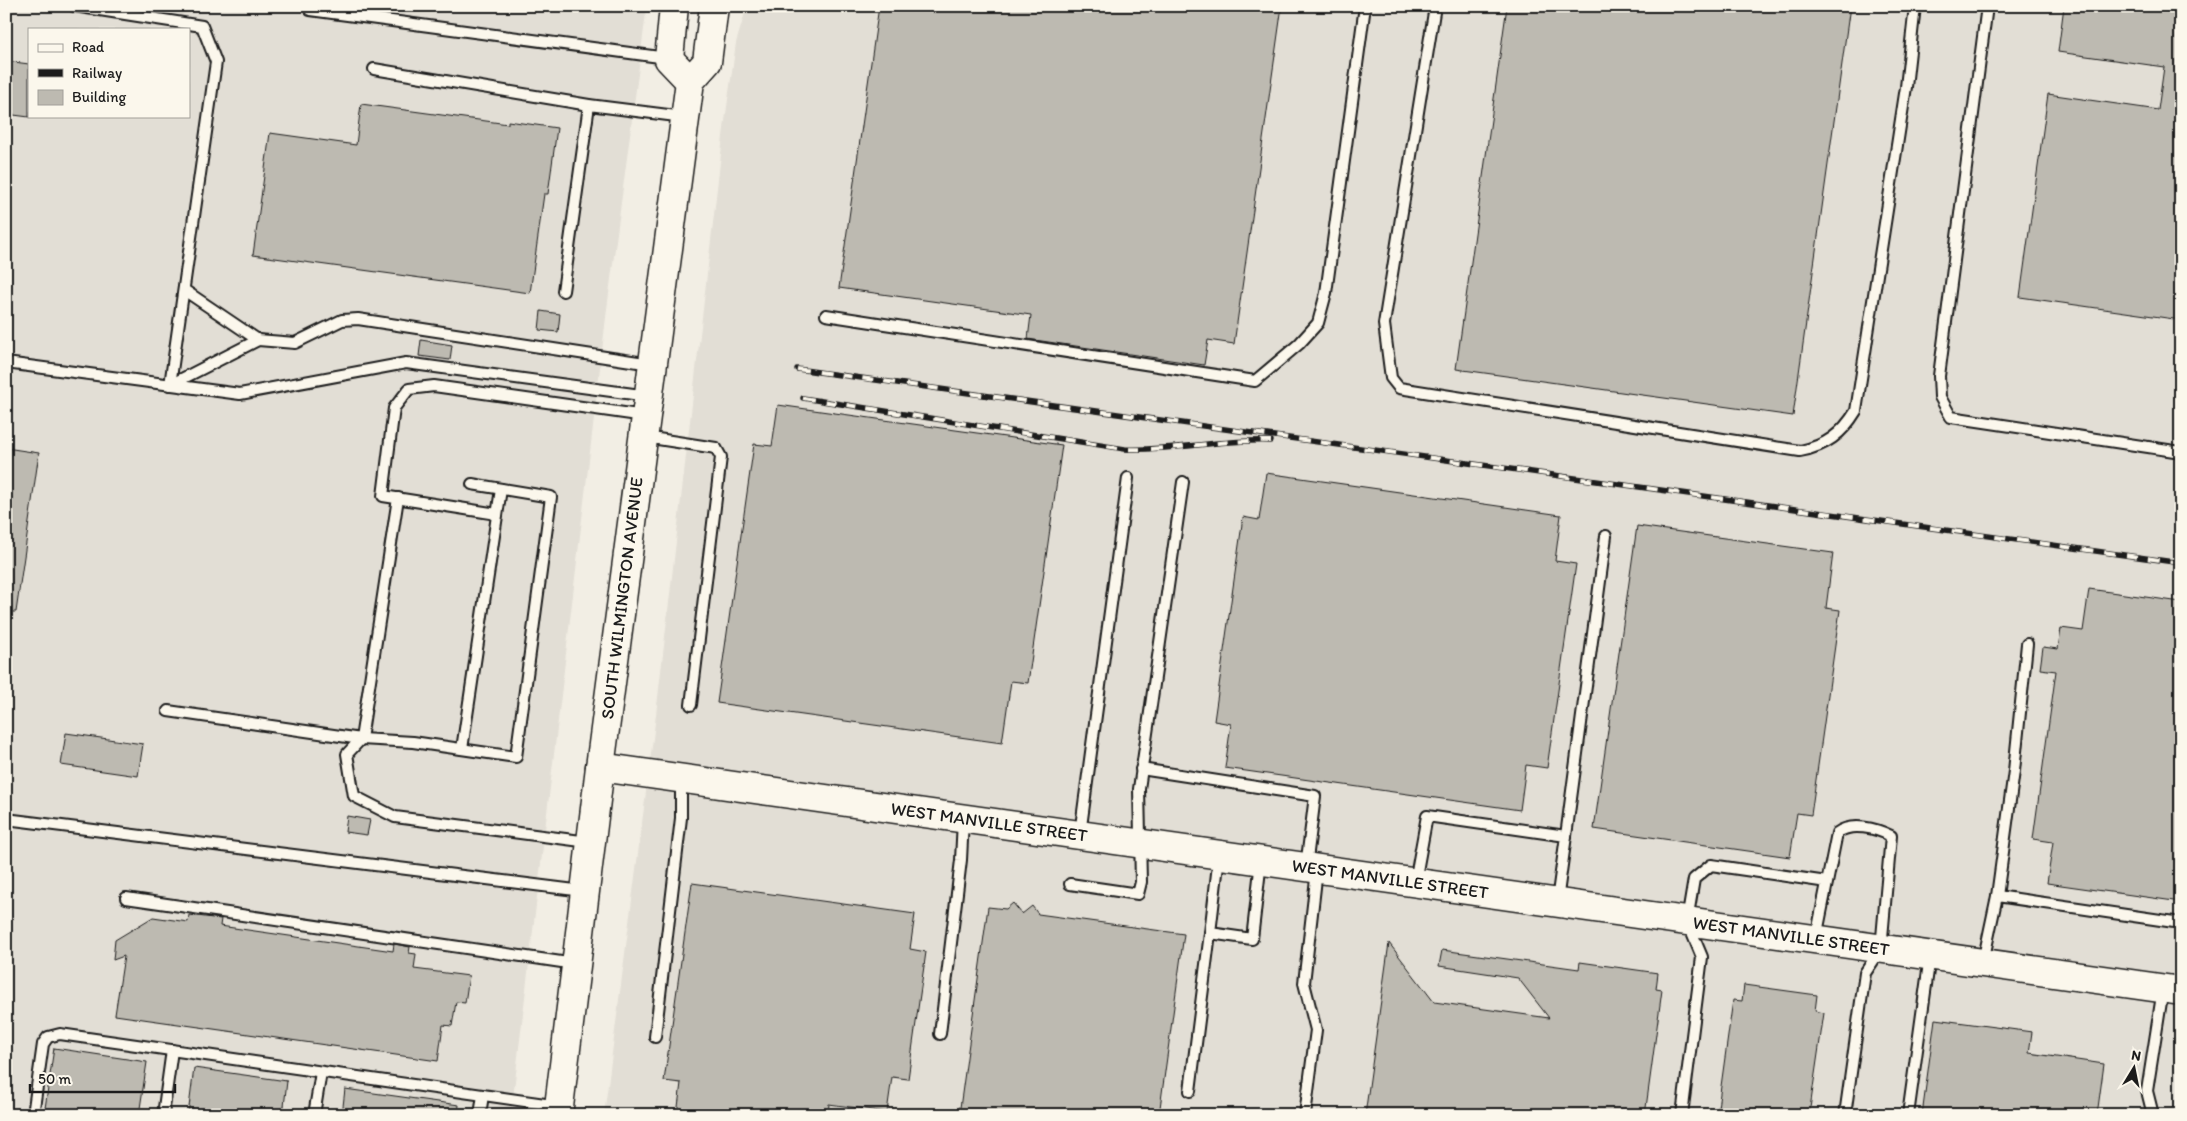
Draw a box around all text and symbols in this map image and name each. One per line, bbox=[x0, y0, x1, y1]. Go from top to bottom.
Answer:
legend bbox=[28, 28, 190, 118]
text: Road bbox=[72, 38, 105, 56]
text: Railway bbox=[72, 64, 122, 82]
text: Building bbox=[72, 88, 126, 106]
street label: SOUTH WILMINGTON AVENUE bbox=[596, 476, 648, 720]
street label: WEST MANVILLE STREET bbox=[889, 797, 1089, 847]
street label: WEST MANVILLE STREET bbox=[1290, 854, 1490, 904]
street label: WEST MANVILLE STREET bbox=[1691, 911, 1891, 961]
north arrow bbox=[2110, 1044, 2160, 1094]
text: N bbox=[2130, 1046, 2142, 1065]
scale bar bbox=[30, 1061, 175, 1093]
text: 50 m bbox=[38, 1070, 71, 1088]

